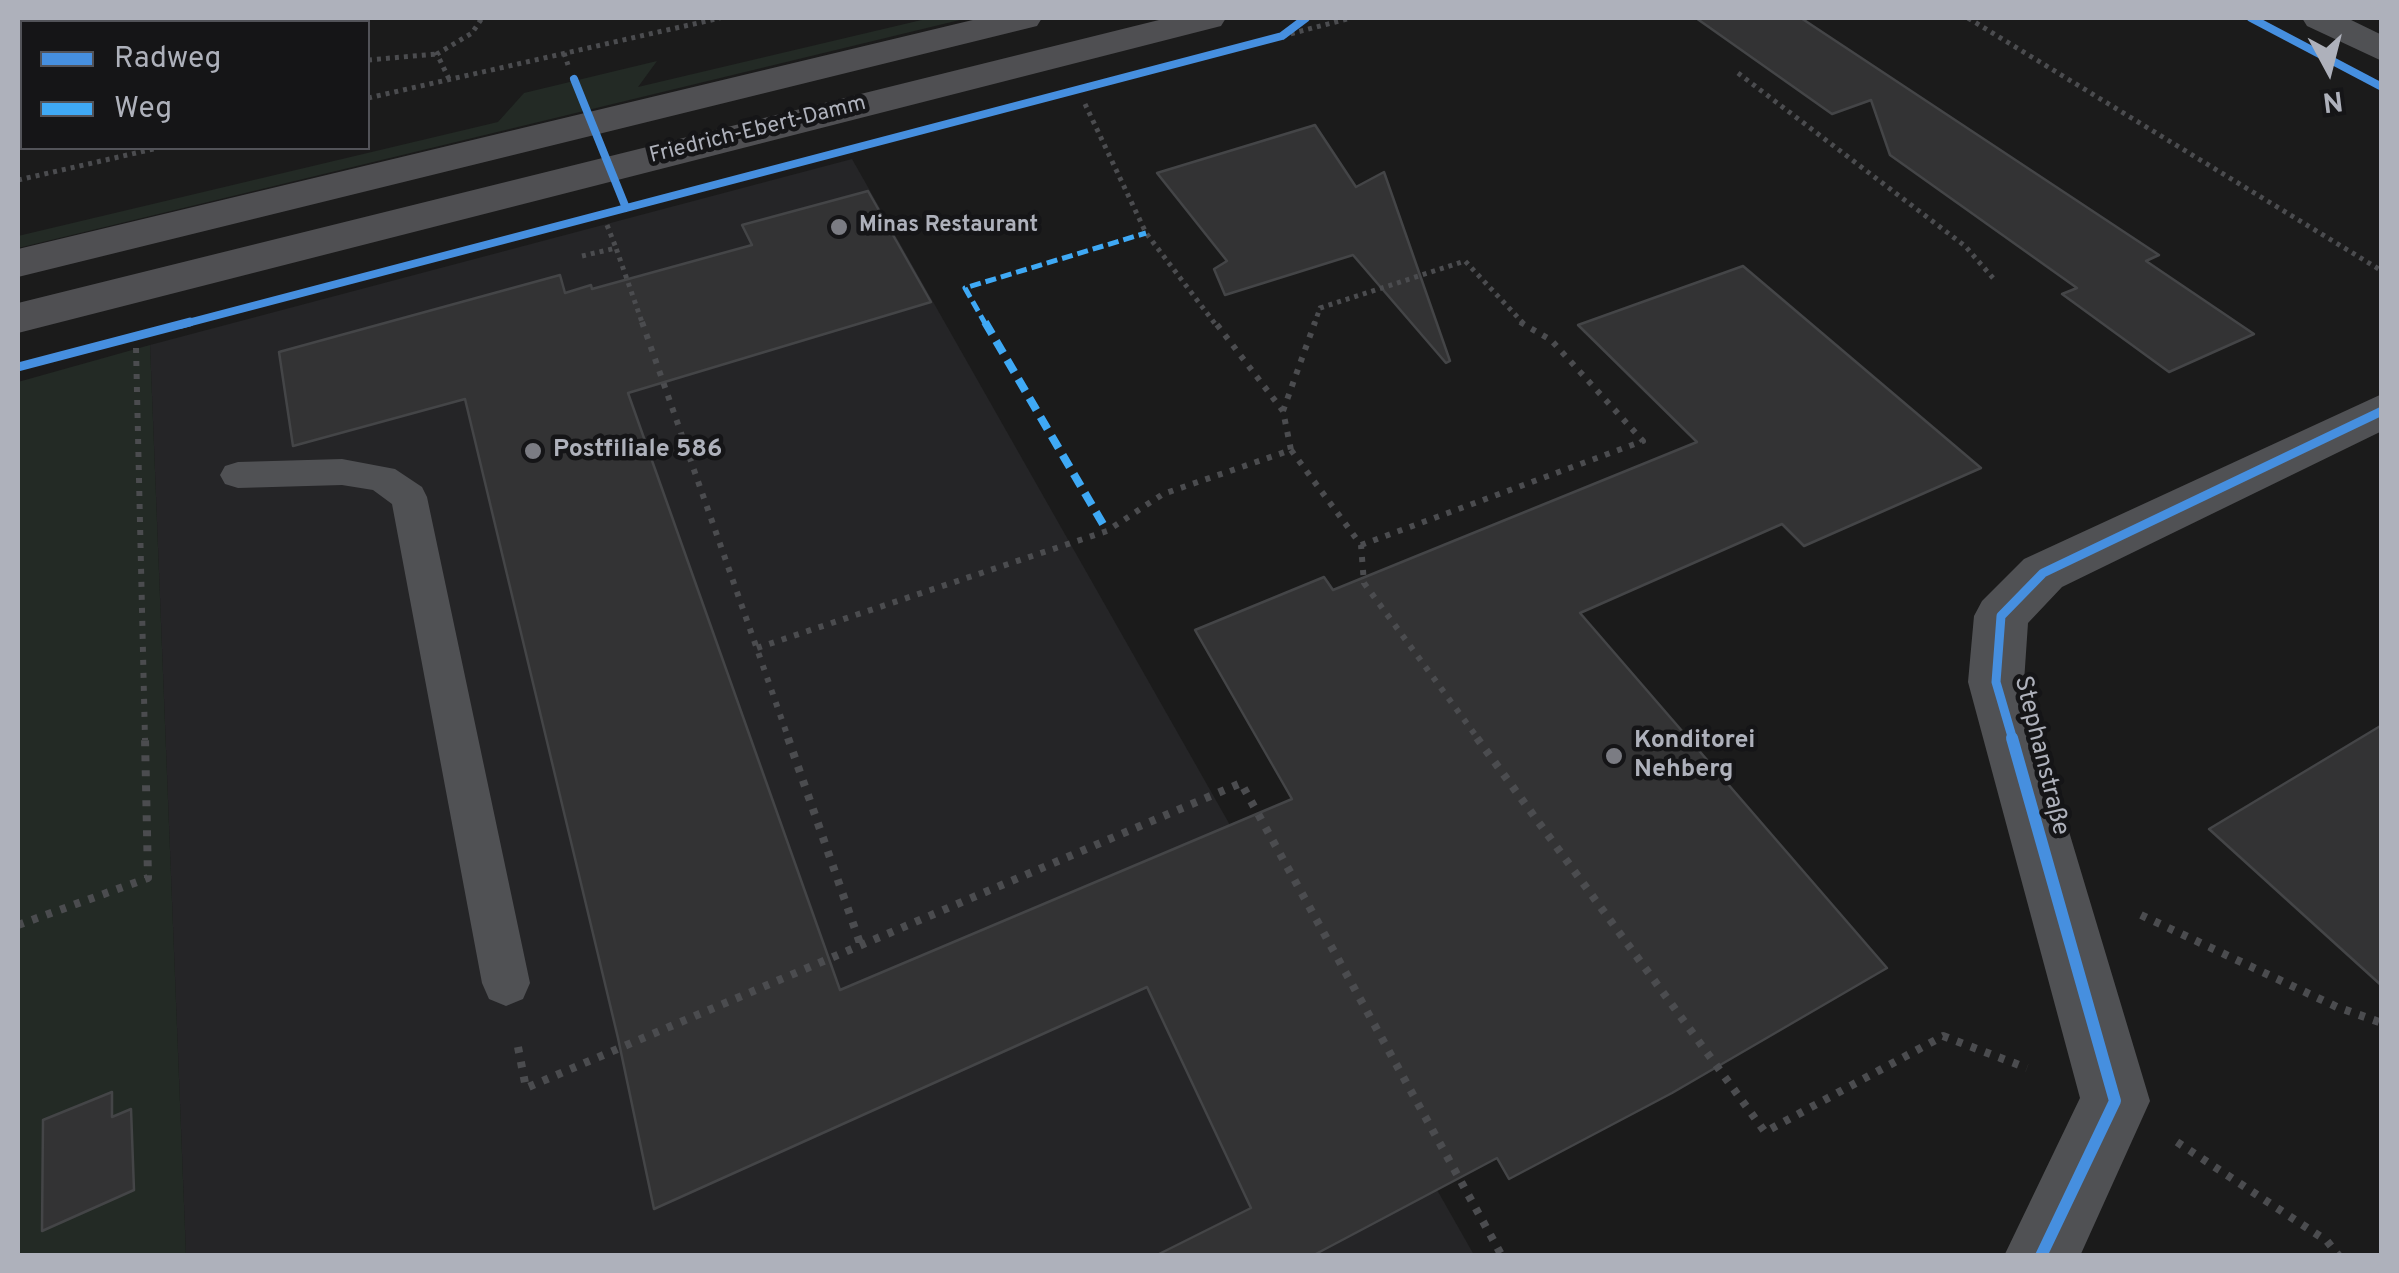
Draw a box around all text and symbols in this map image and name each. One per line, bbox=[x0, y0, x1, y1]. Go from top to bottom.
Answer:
legend bbox=[20, 20, 370, 150]
north arrow bbox=[2279, 20, 2379, 120]
text: Radweg bbox=[114, 41, 221, 78]
text: N bbox=[2320, 81, 2345, 119]
text: Weg bbox=[114, 91, 172, 128]
street label: Friedrich-Ebert-Damm bbox=[647, 91, 869, 171]
place label: Minas Restaurant bbox=[859, 214, 1038, 240]
marker: Minas Restaurant bbox=[828, 216, 850, 238]
place label: Postfiliale 586 bbox=[553, 436, 722, 466]
marker: Postfiliale 586 bbox=[522, 440, 544, 462]
street label: Stephanstraße bbox=[2006, 673, 2074, 839]
place label: Konditorei Nehberg bbox=[1634, 727, 1755, 786]
marker: Konditorei Nehberg bbox=[1603, 745, 1625, 767]

